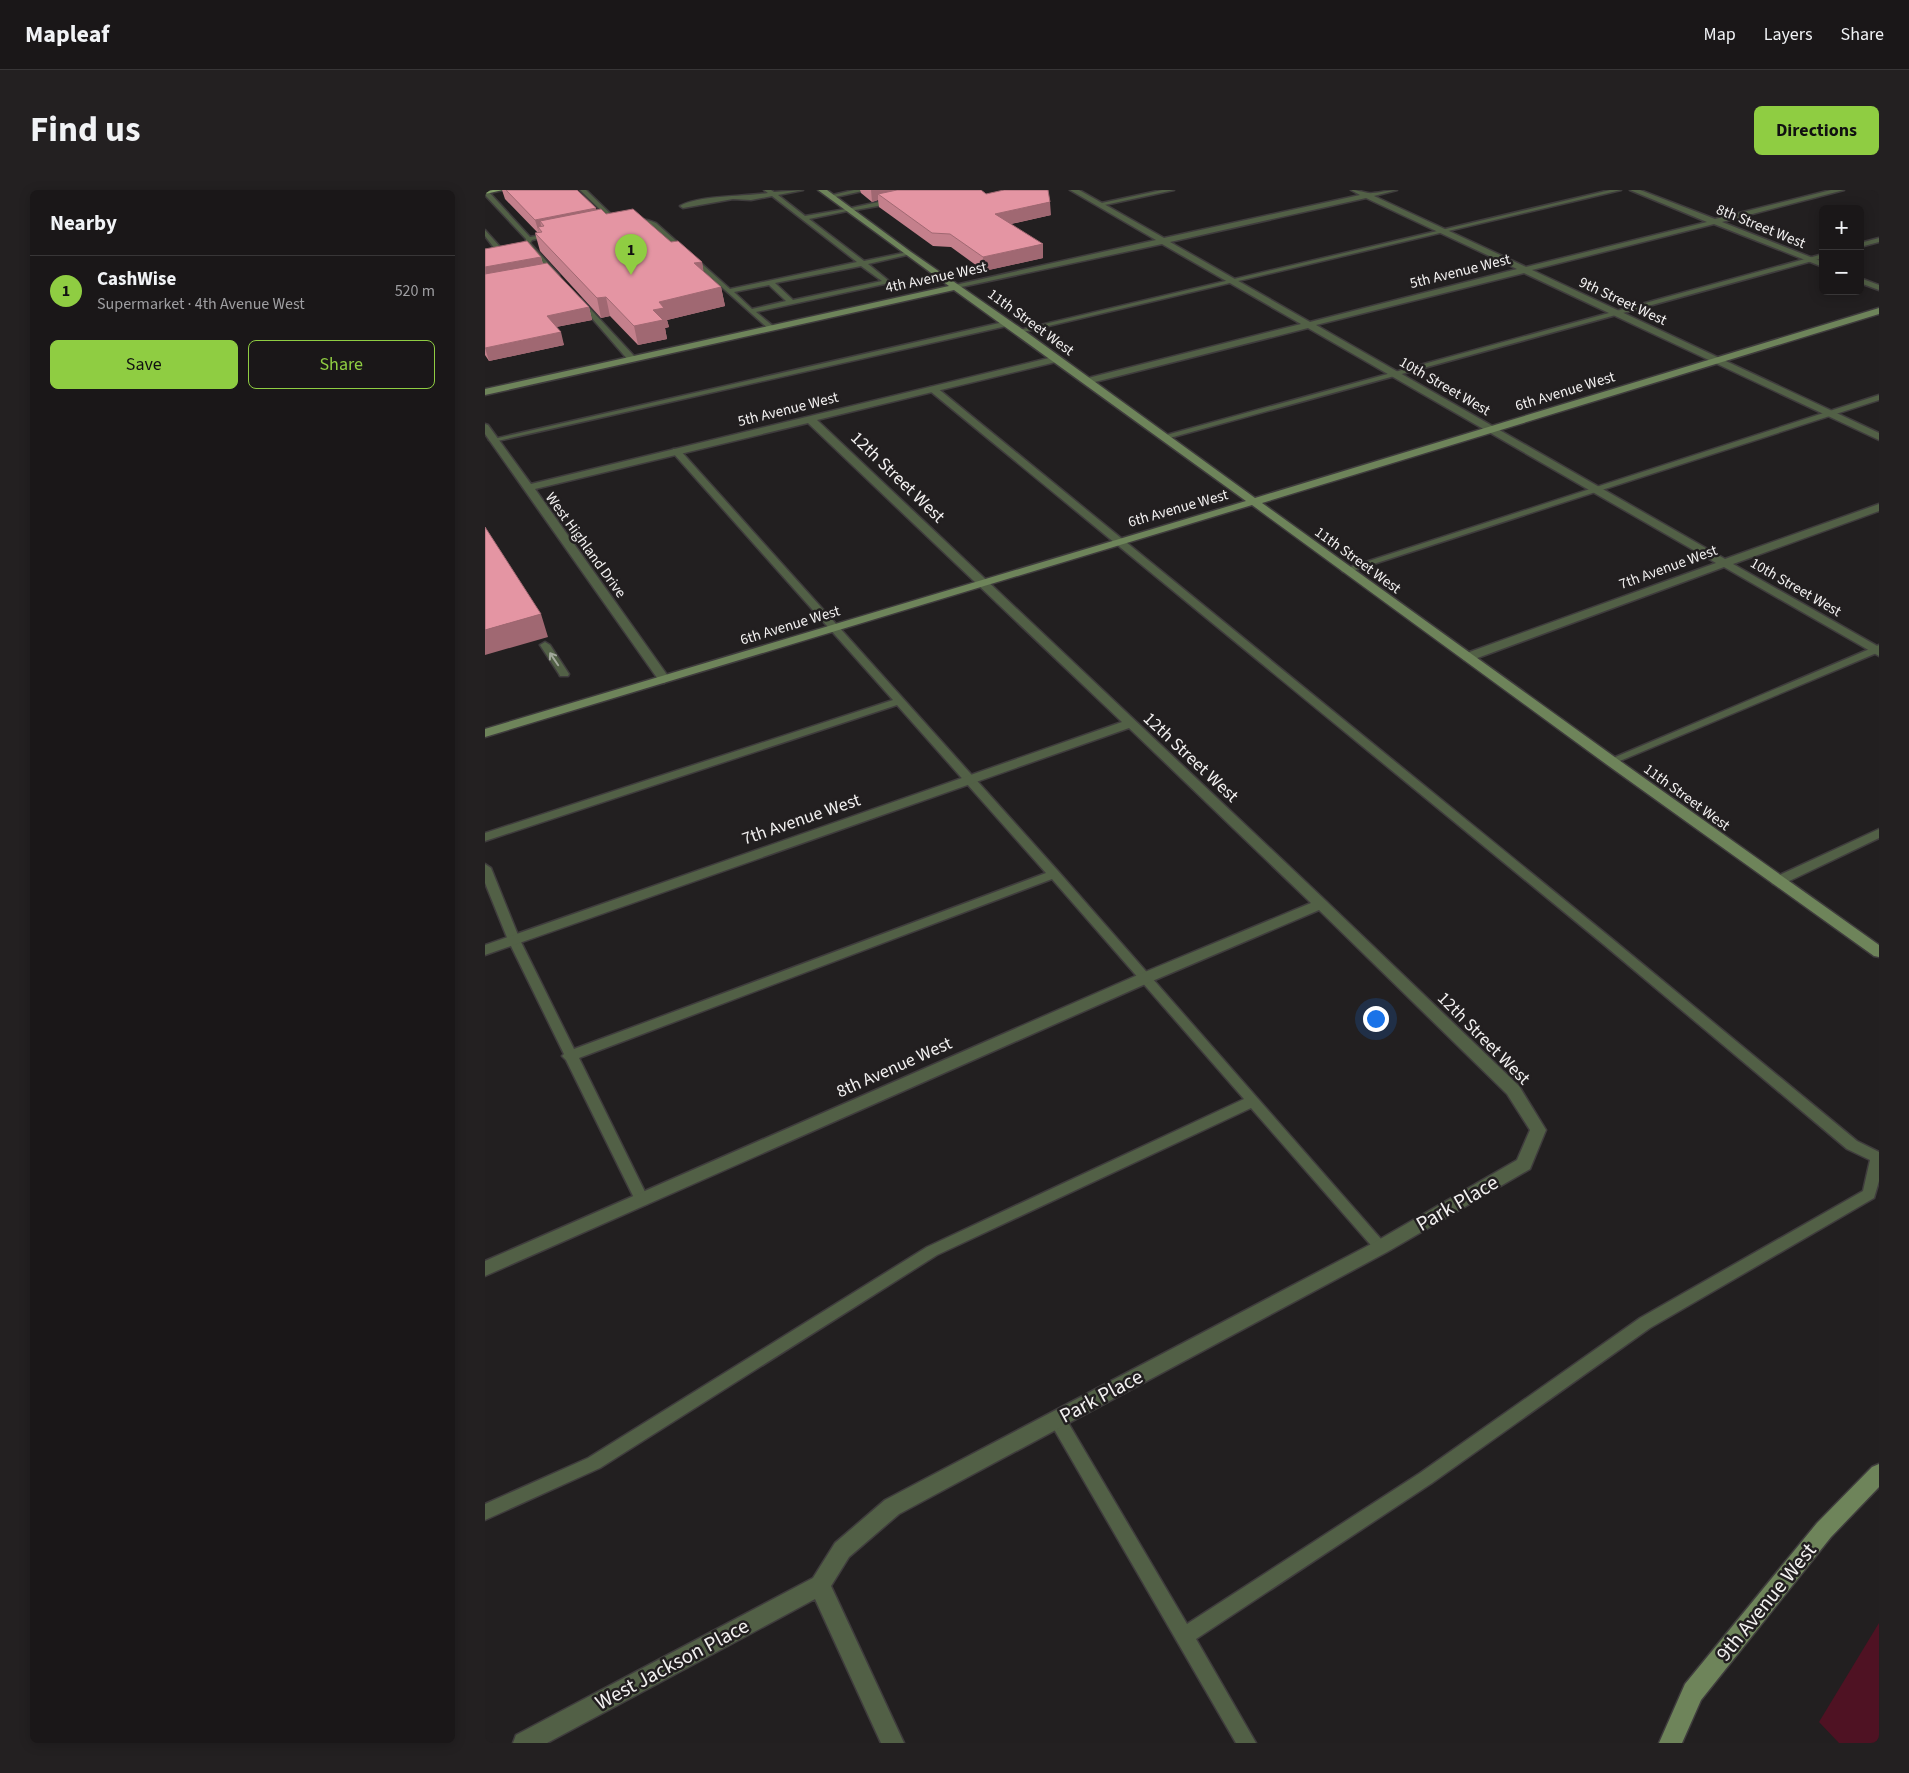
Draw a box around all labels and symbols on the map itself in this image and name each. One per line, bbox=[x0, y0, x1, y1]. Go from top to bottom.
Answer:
street label: 8th Street West bbox=[1713, 199, 1809, 254]
pin: 1 bbox=[615, 234, 647, 275]
street label: 5th Avenue West bbox=[1408, 249, 1513, 294]
street label: 4th Avenue West bbox=[883, 256, 989, 298]
street label: 9th Street West bbox=[1575, 272, 1670, 331]
street label: 11th Street West bbox=[983, 284, 1078, 361]
street label: 10th Street West bbox=[1395, 352, 1494, 421]
street label: 6th Avenue West bbox=[1513, 366, 1618, 417]
street label: 5th Avenue West bbox=[736, 387, 841, 432]
street label: 12th Street West bbox=[845, 426, 950, 529]
street label: 6th Avenue West bbox=[1126, 484, 1231, 533]
street label: West Highland Drive bbox=[540, 488, 631, 602]
street label: 11th Street West bbox=[1310, 522, 1405, 599]
street label: 7th Avenue West bbox=[1616, 540, 1720, 595]
street label: 10th Street West bbox=[1746, 553, 1845, 622]
street label: 6th Avenue West bbox=[738, 600, 843, 651]
one-way arrow bbox=[549, 653, 559, 667]
street label: 12th Street West bbox=[1137, 706, 1244, 808]
street label: 11th Street West bbox=[1639, 759, 1734, 836]
street label: 7th Avenue West bbox=[739, 787, 864, 851]
street label: 12th Street West bbox=[1432, 986, 1536, 1090]
your location bbox=[1363, 1006, 1389, 1032]
street label: 8th Avenue West bbox=[833, 1031, 956, 1104]
street label: Park Place bbox=[1410, 1167, 1504, 1239]
street label: Park Place bbox=[1054, 1361, 1148, 1431]
street label: 9th Avenue West bbox=[1709, 1536, 1823, 1668]
street label: West Jackson Place bbox=[590, 1611, 754, 1717]

